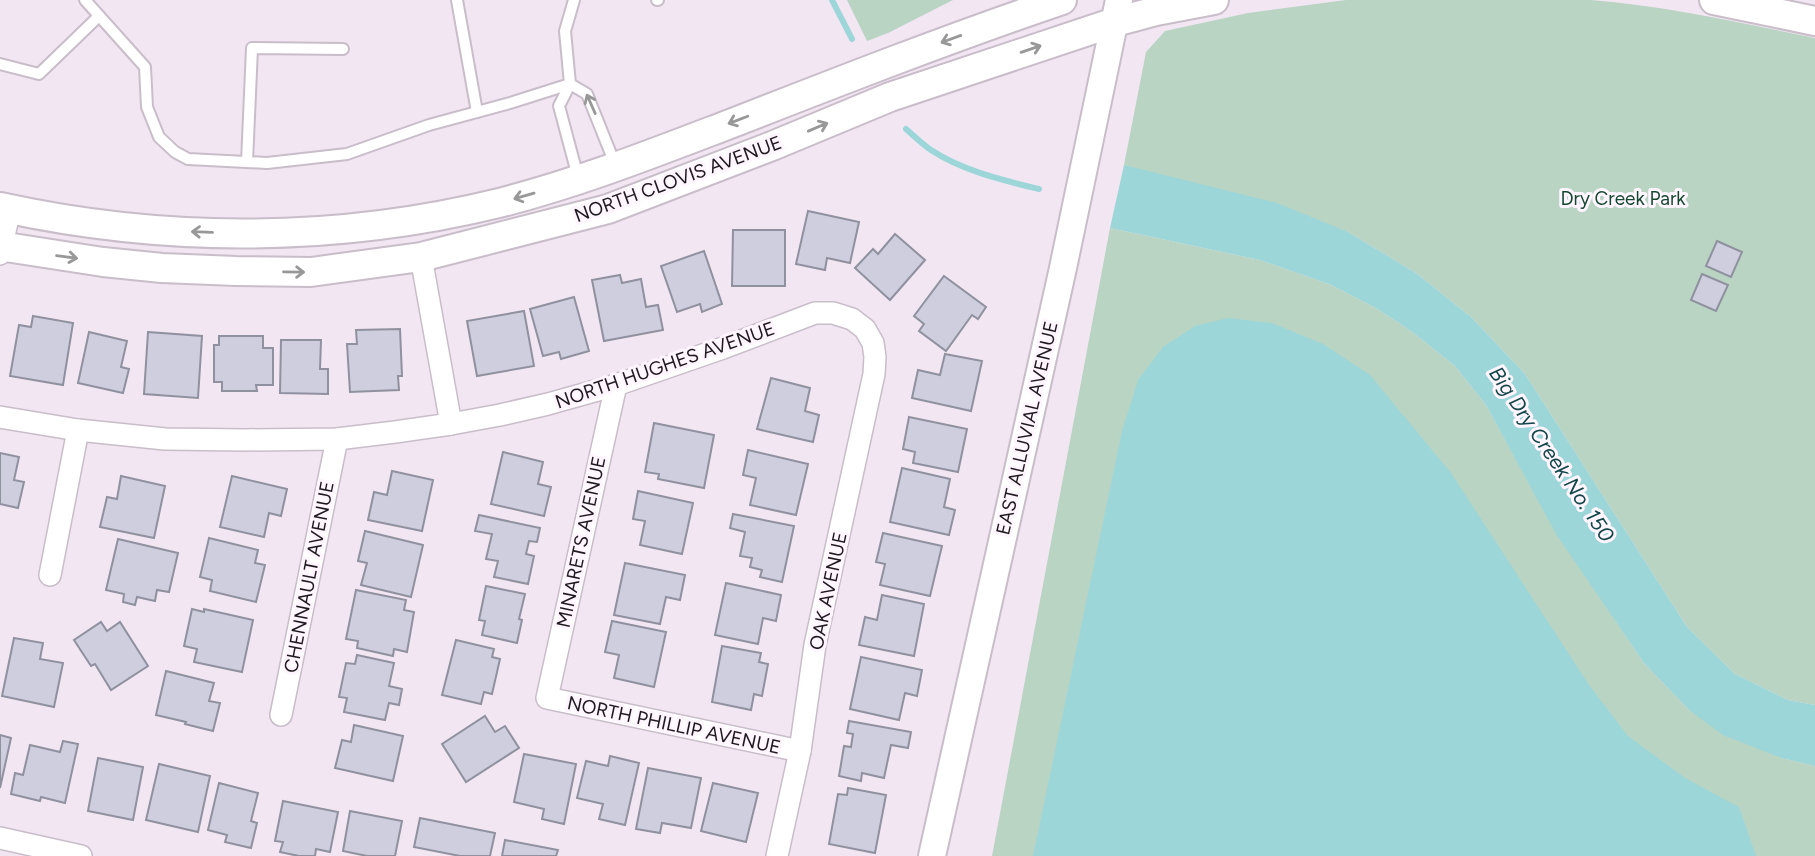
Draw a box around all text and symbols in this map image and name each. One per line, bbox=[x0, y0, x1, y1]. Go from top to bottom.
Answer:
one-way arrow bbox=[940, 34, 962, 46]
one-way arrow bbox=[1020, 42, 1042, 55]
one-way arrow bbox=[583, 94, 596, 115]
one-way arrow bbox=[728, 115, 750, 128]
one-way arrow bbox=[806, 120, 828, 133]
street label: NORTH CLOVIS AVENUE bbox=[571, 131, 785, 227]
park label: Dry Creek Park bbox=[1560, 187, 1686, 210]
one-way arrow bbox=[513, 190, 535, 203]
one-way arrow bbox=[191, 226, 214, 239]
one-way arrow bbox=[55, 251, 78, 264]
one-way arrow bbox=[282, 265, 305, 279]
street label: NORTH HUGHES AVENUE bbox=[552, 317, 778, 413]
street label: EAST ALLUVIAL AVENUE bbox=[991, 319, 1063, 537]
water label: Big Dry Creek No. 150 bbox=[1484, 362, 1620, 547]
street label: MINARETS AVENUE bbox=[552, 454, 610, 630]
street label: CHENNAULT AVENUE bbox=[279, 479, 339, 675]
street label: OAK AVENUE bbox=[804, 530, 852, 652]
street label: NORTH PHILLIP AVENUE bbox=[565, 691, 783, 759]

